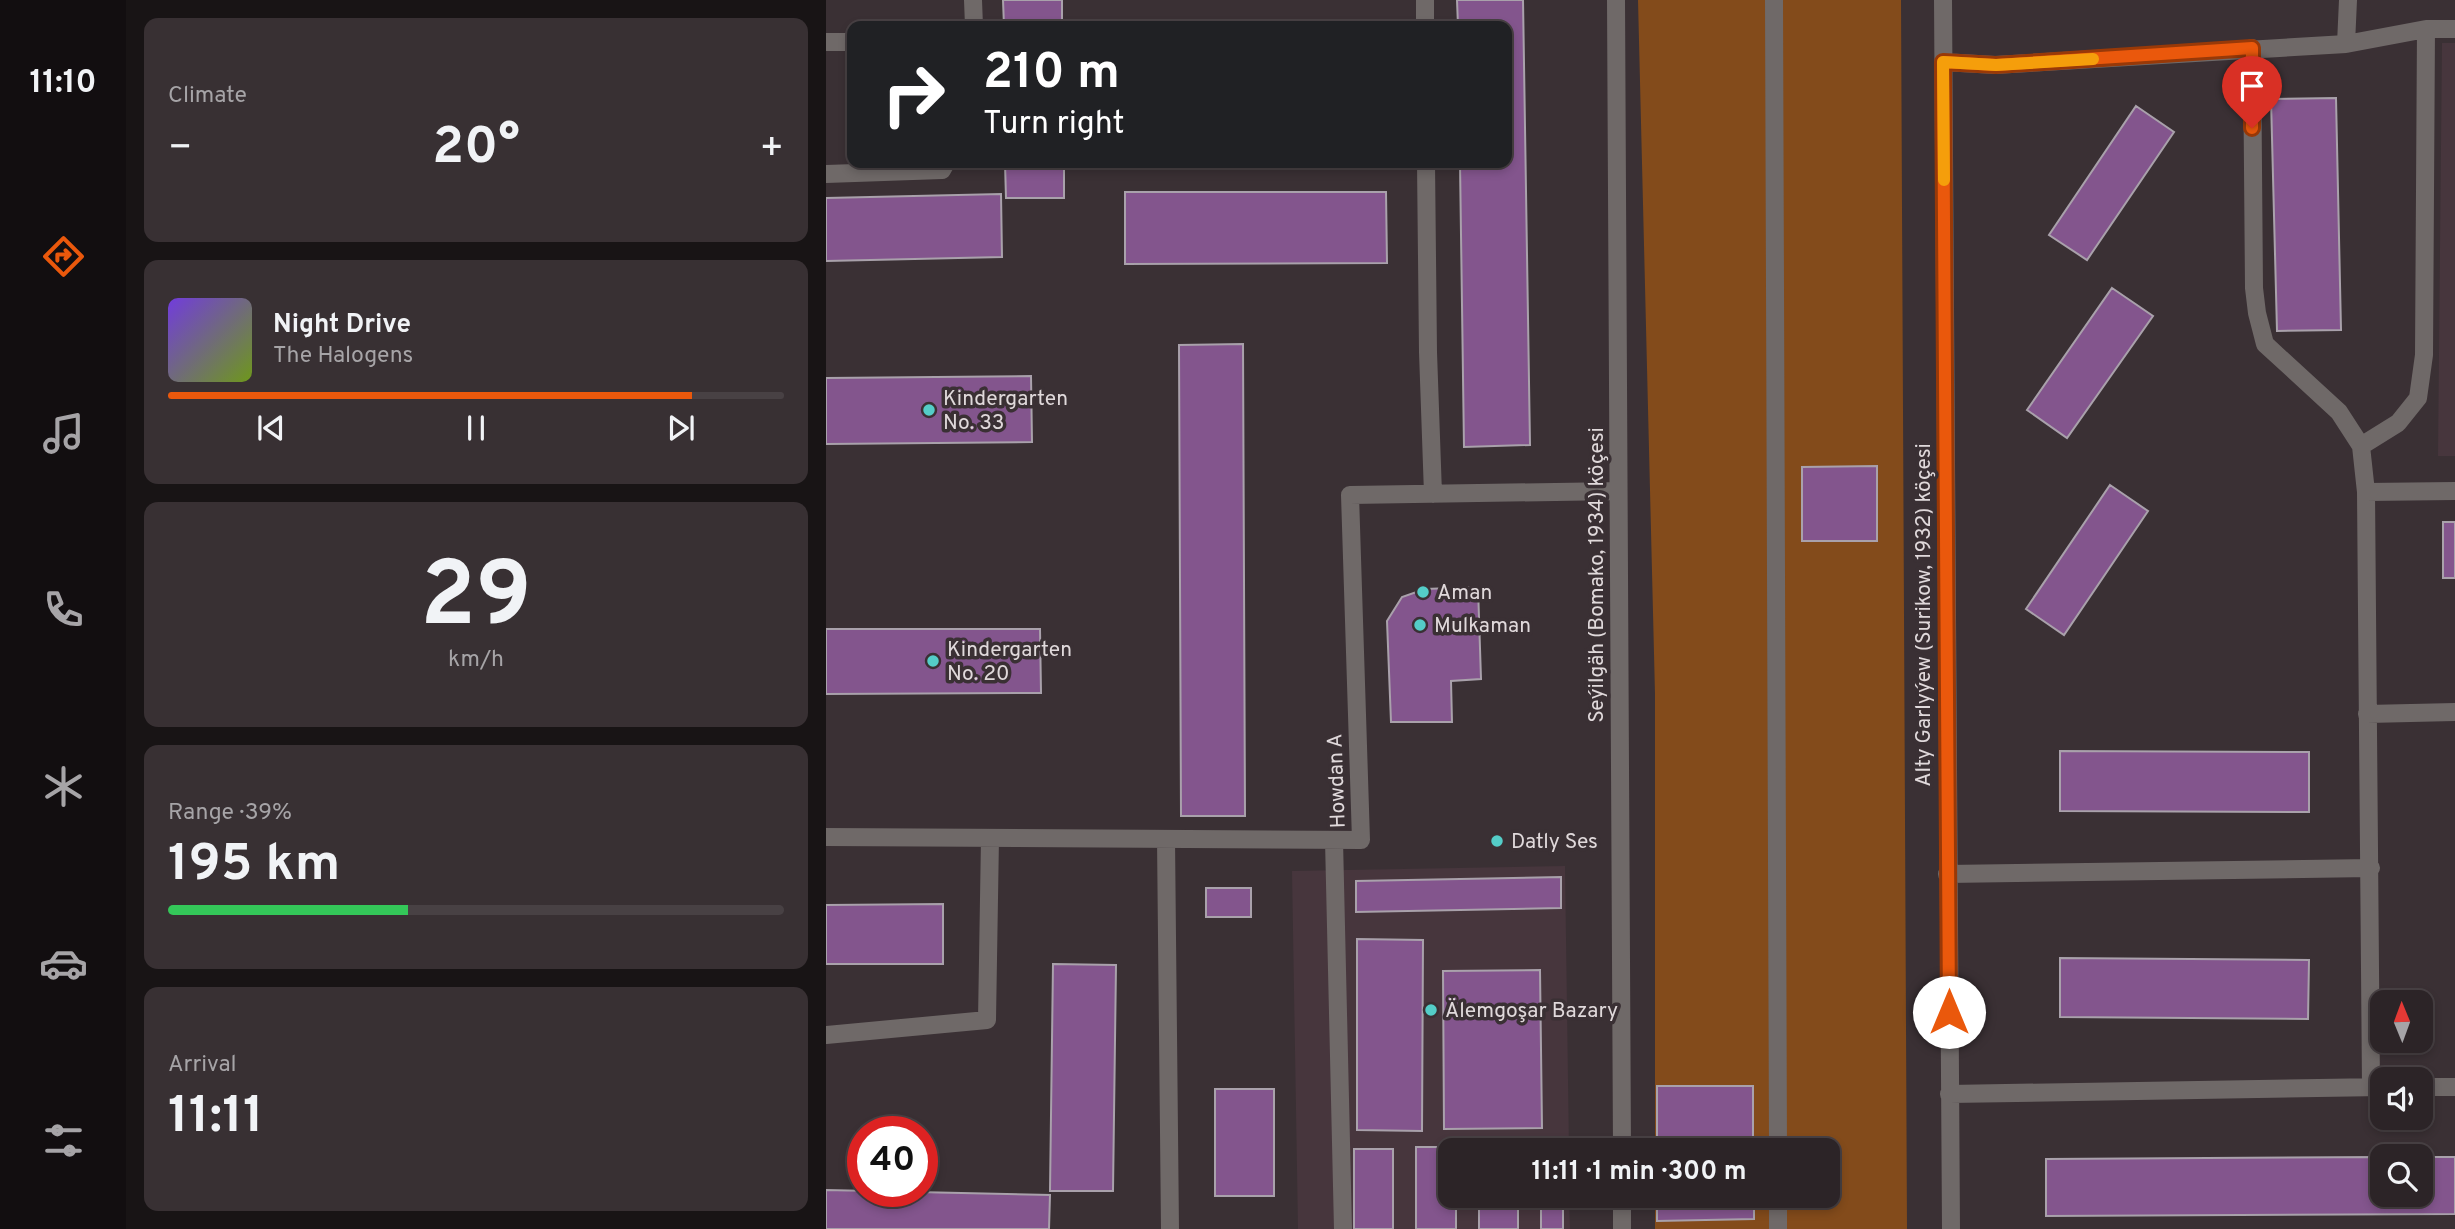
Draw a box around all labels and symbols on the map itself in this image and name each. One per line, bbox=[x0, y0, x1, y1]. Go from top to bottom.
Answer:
pin bbox=[2222, 56, 2282, 128]
place label: Kindergarten No. 33 bbox=[943, 386, 1068, 437]
marker: Kindergarten No. 33 bbox=[921, 402, 937, 418]
street label: Seýilgäh (Bomako, 1934) köçesi bbox=[1584, 427, 1611, 723]
street label: Alty Garlyýew (Surikow, 1932) köçesi bbox=[1911, 443, 1938, 787]
place label: Aman bbox=[1437, 580, 1492, 607]
marker: Aman bbox=[1415, 584, 1431, 600]
place label: Mulkaman bbox=[1434, 613, 1531, 640]
marker: Mulkaman bbox=[1412, 617, 1428, 633]
place label: Kindergarten No. 20 bbox=[947, 637, 1072, 688]
marker: Kindergarten No. 20 bbox=[925, 653, 941, 669]
street label: Howdan A bbox=[1322, 733, 1353, 829]
place label: Datly Ses bbox=[1511, 829, 1598, 856]
marker: Datly Ses bbox=[1489, 833, 1505, 849]
position arrow bbox=[1912, 975, 1986, 1049]
north arrow bbox=[2370, 990, 2432, 1054]
place label: Älemgoşar Bazary bbox=[1445, 998, 1618, 1025]
marker: Älemgoşar Bazary bbox=[1423, 1002, 1439, 1018]
speed limit sign: 40 bbox=[847, 1116, 938, 1207]

